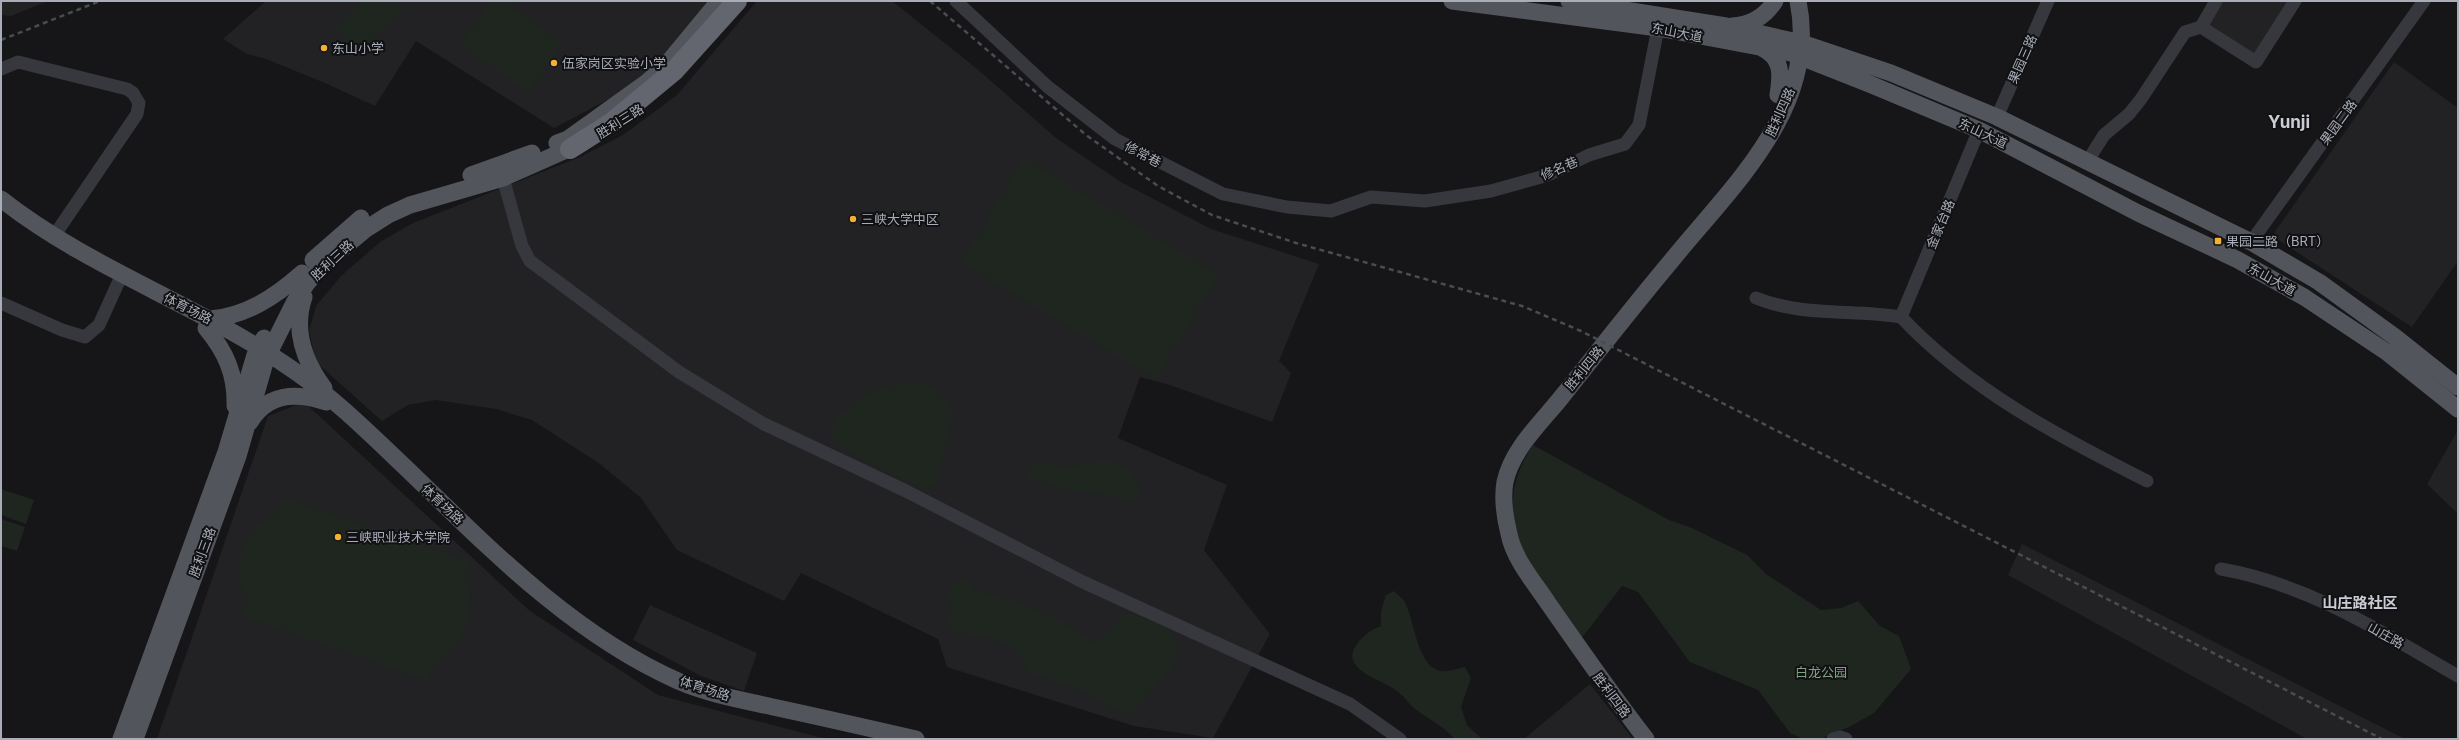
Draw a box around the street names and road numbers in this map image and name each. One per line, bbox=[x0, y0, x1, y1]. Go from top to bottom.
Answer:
street label: 东山大道 bbox=[1650, 19, 1704, 45]
street label: 果园三路 bbox=[2004, 32, 2040, 86]
street label: 胜利四路 bbox=[1762, 85, 1798, 139]
street label: 果园二路 bbox=[2316, 96, 2360, 148]
street label: 胜利三路 bbox=[594, 100, 646, 142]
street label: 东山大道 bbox=[1956, 115, 2010, 151]
street label: 修常巷 bbox=[1122, 138, 1164, 170]
street label: 修名巷 bbox=[1538, 153, 1580, 183]
street label: 金家台路 bbox=[1922, 197, 1958, 251]
street label: 胜利三路 bbox=[308, 236, 356, 284]
street label: 东山大道 bbox=[2245, 259, 2299, 299]
street label: 体育场路 bbox=[161, 289, 215, 327]
street label: 胜利四路 bbox=[1561, 343, 1607, 393]
street label: 体育场路 bbox=[419, 480, 467, 528]
street label: 胜利三路 bbox=[186, 525, 218, 579]
street label: 山庄路 bbox=[2365, 619, 2407, 651]
street label: 胜利四路 bbox=[1590, 669, 1634, 721]
street label: 体育场路 bbox=[678, 672, 732, 704]

